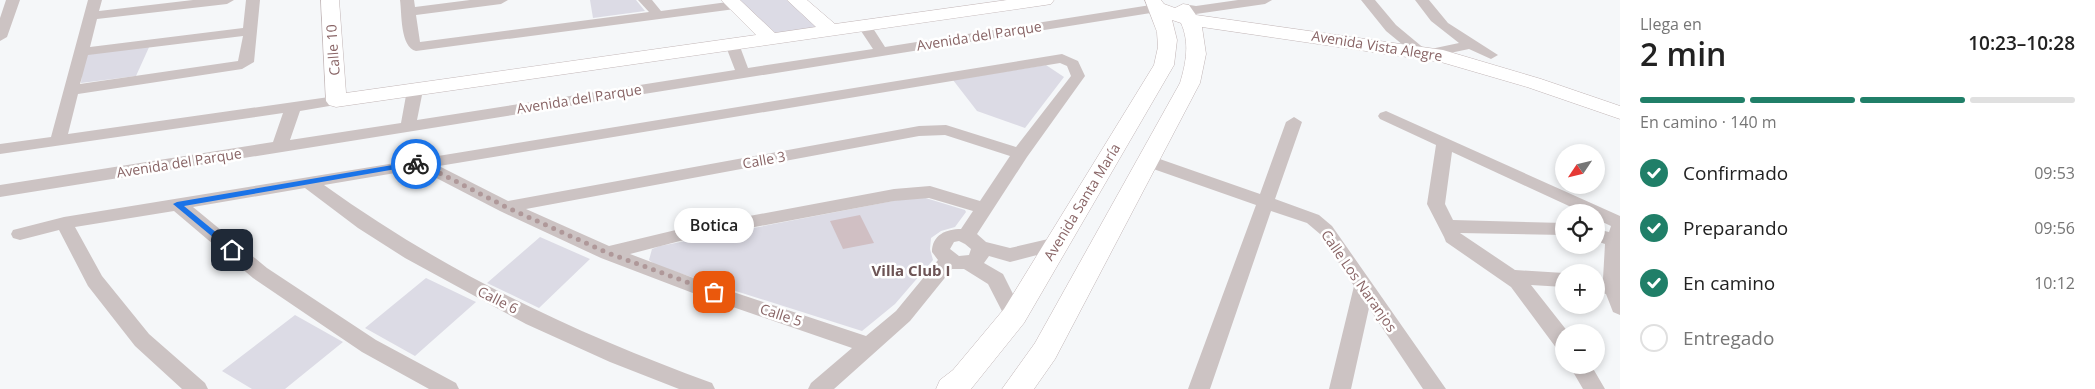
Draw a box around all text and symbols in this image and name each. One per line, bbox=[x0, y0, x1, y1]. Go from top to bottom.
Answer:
text: Llega en bbox=[1640, 13, 1702, 35]
street label: Avenida del Parque bbox=[915, 16, 1043, 55]
street label: Calle 10 bbox=[321, 24, 344, 76]
street label: Avenida Vista Alegre bbox=[1310, 26, 1444, 65]
text: 10:23–10:28 bbox=[1968, 30, 2075, 56]
text: 2 min bbox=[1640, 32, 1726, 75]
street label: Avenida del Parque bbox=[515, 79, 643, 118]
text: En camino · 140 m bbox=[1640, 111, 1777, 133]
courier bbox=[391, 139, 441, 189]
street label: Avenida Santa María bbox=[1039, 140, 1124, 264]
street label: Avenida del Parque bbox=[115, 143, 243, 182]
north arrow bbox=[1555, 144, 1605, 194]
map controls bbox=[1555, 144, 1605, 374]
street label: Calle 3 bbox=[741, 146, 787, 173]
icon: bike bbox=[402, 150, 430, 178]
icon: check bbox=[1640, 159, 1668, 187]
text: Confirmado bbox=[1683, 160, 1788, 186]
text: 09:53 bbox=[2034, 162, 2075, 184]
button: locate bbox=[1555, 204, 1605, 254]
callout: Botica bbox=[674, 207, 754, 242]
text: Botica bbox=[690, 214, 738, 236]
icon: check bbox=[1640, 214, 1668, 242]
text: Preparando bbox=[1683, 215, 1788, 241]
text: 09:56 bbox=[2034, 217, 2075, 239]
street label: Calle Los Naranjos bbox=[1317, 226, 1402, 336]
pin bbox=[211, 229, 253, 271]
icon: home bbox=[218, 236, 246, 264]
district label: Villa Club I bbox=[872, 260, 950, 280]
button: + bbox=[1555, 264, 1605, 314]
icon: check bbox=[1640, 269, 1668, 297]
text: En camino bbox=[1683, 270, 1775, 296]
pin bbox=[693, 271, 735, 313]
text: 10:12 bbox=[2034, 272, 2075, 294]
icon: bag bbox=[700, 278, 728, 306]
street label: Calle 6 bbox=[475, 281, 522, 318]
street label: Calle 5 bbox=[758, 299, 805, 330]
button: − bbox=[1555, 324, 1605, 374]
text: Entregado bbox=[1683, 325, 1774, 351]

